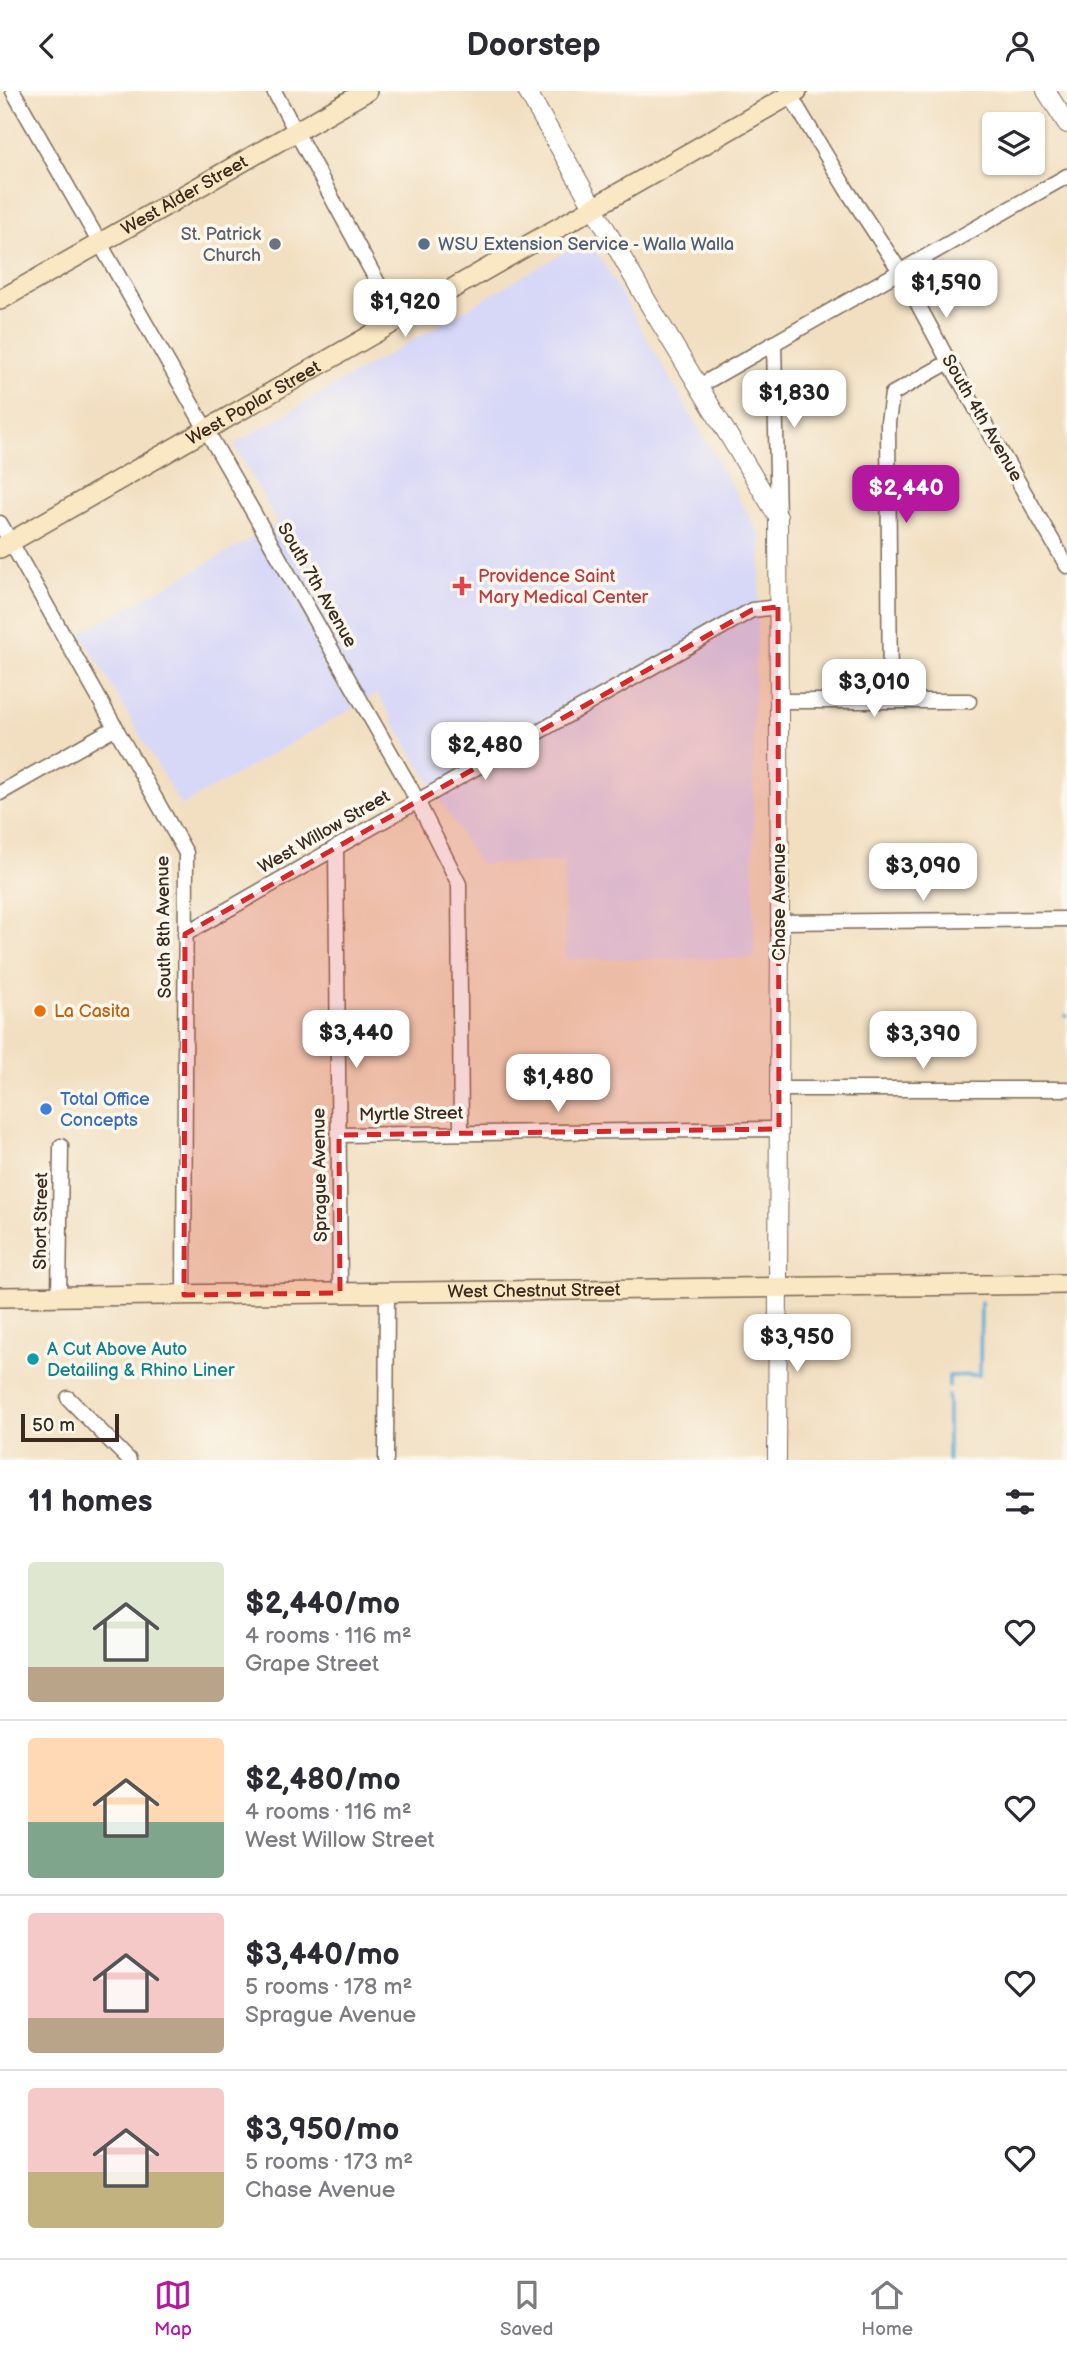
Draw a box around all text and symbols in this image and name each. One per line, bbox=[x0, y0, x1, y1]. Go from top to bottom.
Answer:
text: Doorstep bbox=[466, 26, 601, 65]
icon: back bbox=[28, 27, 66, 65]
icon: person bbox=[1001, 27, 1039, 65]
map controls bbox=[982, 112, 1045, 175]
button: layers bbox=[982, 112, 1045, 175]
street label: West Alder Street bbox=[117, 151, 251, 239]
place label: St. Patrick Church bbox=[181, 224, 261, 266]
place label: WSU Extension Service - Walla Walla bbox=[438, 234, 734, 255]
marker: St. Patrick Church bbox=[267, 236, 283, 252]
marker: WSU Extension Service - Walla Walla bbox=[416, 236, 432, 252]
pin: $1,590 bbox=[889, 261, 1003, 320]
text: $1,590 bbox=[910, 269, 982, 297]
pin: $1,920 bbox=[348, 279, 462, 339]
text: $1,920 bbox=[369, 288, 441, 316]
street label: South 4th Avenue bbox=[937, 351, 1027, 485]
street label: West Poplar Street bbox=[182, 356, 325, 449]
pin: $1,830 bbox=[737, 371, 851, 430]
text: $1,830 bbox=[758, 379, 830, 407]
pin: $2,440 bbox=[849, 465, 963, 525]
text: $2,440 bbox=[868, 474, 944, 502]
street label: South 7th Avenue bbox=[273, 519, 361, 651]
place label: Providence Saint Mary Medical Center bbox=[478, 566, 649, 608]
marker: Providence Saint Mary Medical Center bbox=[452, 576, 472, 596]
pin: $3,010 bbox=[817, 659, 931, 719]
text: $3,010 bbox=[838, 668, 910, 696]
pin: $2,480 bbox=[428, 723, 542, 782]
text: $2,480 bbox=[447, 731, 523, 759]
street label: West Willow Street bbox=[254, 786, 394, 878]
street label: Chase Avenue bbox=[769, 843, 790, 961]
pin: $3,090 bbox=[866, 843, 980, 903]
text: $3,090 bbox=[885, 852, 961, 880]
street label: South 8th Avenue bbox=[152, 855, 176, 998]
place label: La Casita bbox=[54, 1001, 130, 1022]
marker: La Casita bbox=[32, 1003, 48, 1019]
pin: $3,440 bbox=[299, 1011, 413, 1070]
pin: $3,390 bbox=[866, 1011, 980, 1071]
text: $3,440 bbox=[318, 1019, 394, 1047]
text: $3,390 bbox=[886, 1020, 960, 1048]
pin: $1,480 bbox=[501, 1055, 615, 1114]
text: $1,480 bbox=[522, 1063, 594, 1091]
place label: Total Office Concepts bbox=[60, 1089, 150, 1131]
marker: Total Office Concepts bbox=[38, 1101, 54, 1117]
street label: Myrtle Street bbox=[359, 1103, 464, 1125]
street label: Sprague Avenue bbox=[308, 1107, 332, 1242]
street label: Short Street bbox=[30, 1172, 52, 1270]
street label: West Chestnut Street bbox=[447, 1279, 621, 1302]
pin: $3,950 bbox=[740, 1315, 854, 1374]
text: $3,950 bbox=[760, 1323, 834, 1351]
place label: A Cut Above Auto Detailing & Rhino Liner bbox=[47, 1339, 235, 1381]
marker: A Cut Above Auto Detailing & Rhino Liner bbox=[25, 1351, 41, 1367]
scale bar bbox=[21, 1411, 119, 1443]
text: 50 m bbox=[32, 1414, 75, 1437]
icon: filters bbox=[1001, 1483, 1039, 1521]
text: 11 homes bbox=[28, 1484, 152, 1520]
text: $2,440/mo bbox=[245, 1586, 400, 1622]
icon: home bbox=[84, 1590, 168, 1674]
icon: heart bbox=[1001, 1613, 1039, 1651]
text: 4 rooms · 116 m² bbox=[245, 1622, 412, 1650]
text: Grape Street bbox=[245, 1650, 379, 1678]
text: $2,480/mo bbox=[245, 1762, 401, 1798]
icon: home bbox=[84, 1766, 168, 1850]
icon: heart bbox=[1001, 1789, 1039, 1827]
text: 4 rooms · 116 m² bbox=[245, 1798, 412, 1826]
text: West Willow Street bbox=[245, 1826, 435, 1854]
text: $3,440/mo bbox=[245, 1937, 400, 1973]
icon: home bbox=[84, 1941, 168, 2025]
icon: heart bbox=[1001, 1964, 1039, 2002]
text: 5 rooms · 178 m² bbox=[245, 1973, 413, 2001]
text: Sprague Avenue bbox=[245, 2001, 416, 2029]
text: $3,950/mo bbox=[245, 2112, 399, 2148]
icon: home bbox=[84, 2116, 168, 2200]
icon: heart bbox=[1001, 2139, 1039, 2177]
text: 5 rooms · 173 m² bbox=[245, 2148, 413, 2176]
text: Chase Avenue bbox=[245, 2176, 396, 2204]
tab: Map bbox=[154, 2276, 192, 2341]
tab: Saved bbox=[500, 2276, 553, 2341]
tab: Home bbox=[861, 2276, 913, 2341]

